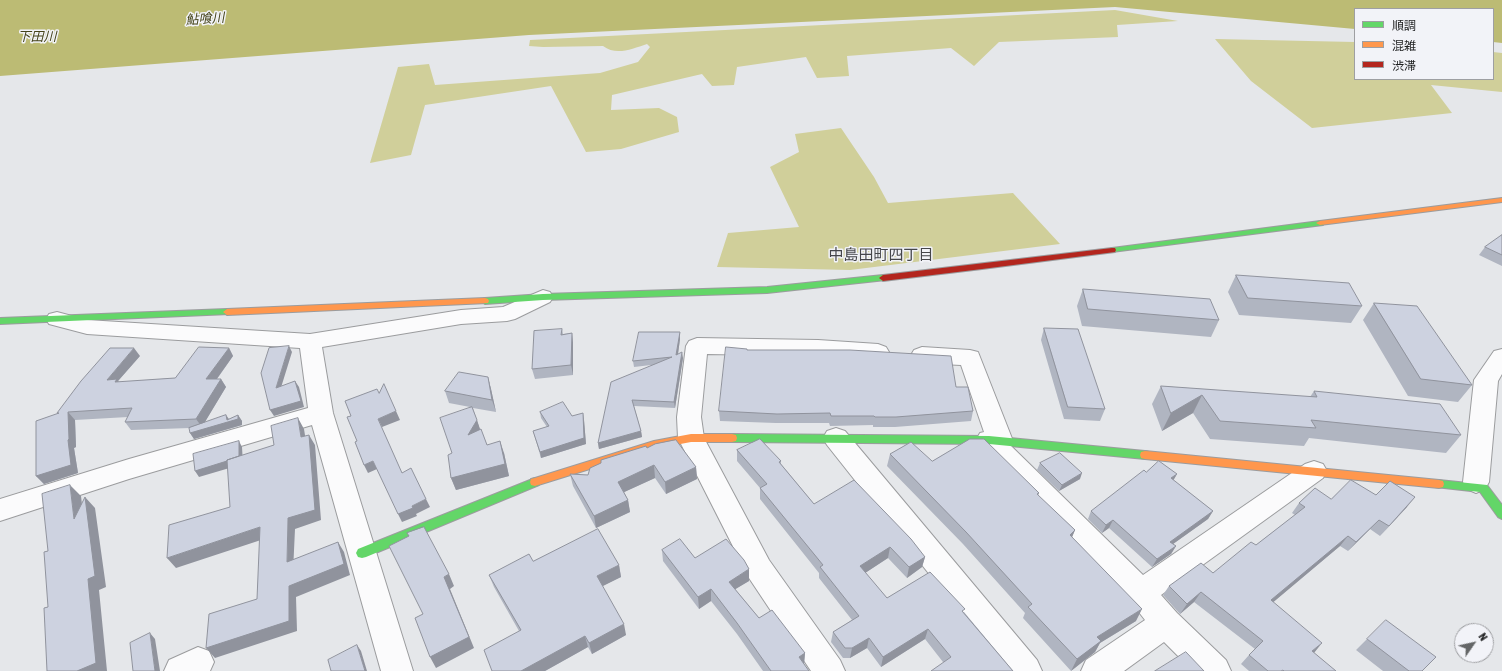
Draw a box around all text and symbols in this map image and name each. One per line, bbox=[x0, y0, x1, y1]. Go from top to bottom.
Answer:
legend bbox=[1354, 8, 1494, 80]
water label: 鮎喰川 bbox=[185, 10, 225, 28]
text: 順調 bbox=[1392, 19, 1416, 33]
water label: 下田川 bbox=[18, 29, 56, 45]
text: 混雑 bbox=[1392, 39, 1416, 53]
text: 渋滞 bbox=[1392, 59, 1416, 73]
district label: 中島田町四丁目 bbox=[829, 246, 933, 264]
north arrow bbox=[1454, 623, 1494, 663]
text: N bbox=[1476, 631, 1490, 643]

